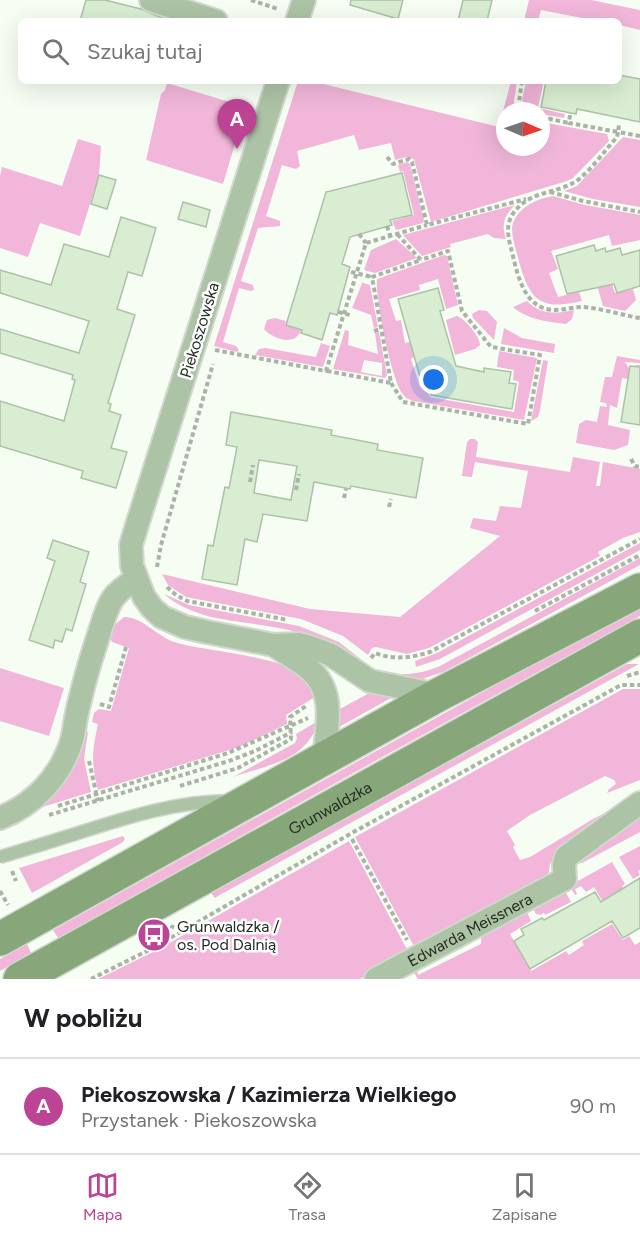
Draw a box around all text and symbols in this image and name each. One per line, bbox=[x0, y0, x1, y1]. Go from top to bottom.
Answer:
search box bbox=[18, 18, 622, 84]
icon: search bbox=[39, 35, 72, 68]
text: Szukaj tutaj bbox=[87, 38, 203, 65]
pin: A bbox=[218, 100, 256, 149]
north arrow bbox=[496, 102, 550, 156]
street label: Piekoszowska bbox=[176, 280, 223, 380]
your location bbox=[419, 365, 448, 394]
street label: Grunwaldzka bbox=[285, 777, 375, 839]
street label: Edwarda Meissnera bbox=[404, 889, 536, 971]
bus stop icon: Grunwaldzka / os. Pod Dalnią bbox=[136, 917, 172, 953]
place label: Grunwaldzka / os. Pod Dalnią bbox=[177, 917, 280, 954]
text: W pobliżu bbox=[24, 1002, 142, 1034]
text: Piekoszowska / Kazimierza Wielkiego bbox=[81, 1081, 457, 1108]
text: A bbox=[36, 1094, 51, 1118]
text: 90 m bbox=[570, 1094, 616, 1118]
text: Przystanek · Piekoszowska bbox=[81, 1108, 317, 1132]
tab: Mapa bbox=[83, 1169, 122, 1224]
tab: Trasa bbox=[289, 1169, 326, 1224]
tab: Zapisane bbox=[492, 1169, 557, 1224]

